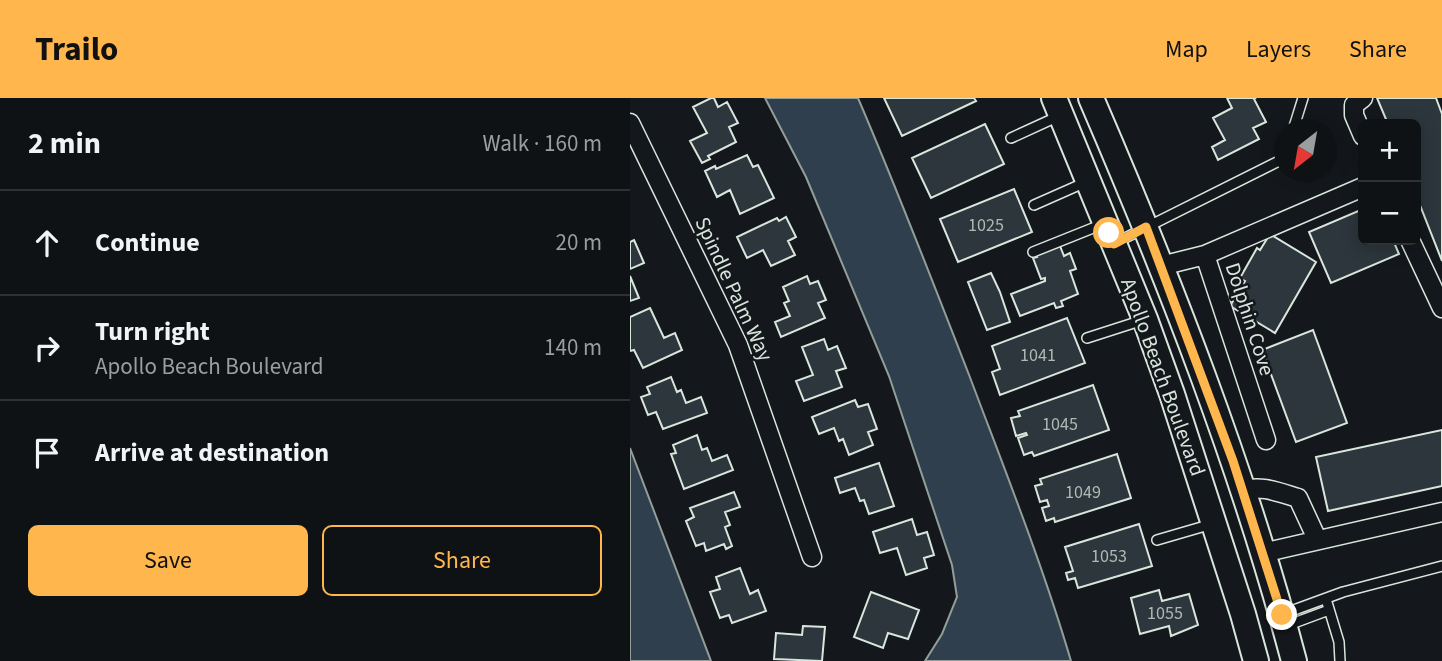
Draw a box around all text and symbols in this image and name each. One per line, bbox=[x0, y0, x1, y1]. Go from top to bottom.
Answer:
text: Trailo bbox=[35, 26, 118, 73]
text: Map bbox=[1165, 32, 1208, 67]
text: Layers bbox=[1246, 32, 1311, 67]
text: Share bbox=[1349, 32, 1407, 67]
north arrow bbox=[1274, 119, 1337, 182]
map controls bbox=[1358, 119, 1421, 245]
button: + bbox=[1358, 119, 1421, 182]
text: 2 min bbox=[28, 122, 101, 165]
text: Walk · 160 m bbox=[483, 127, 602, 160]
button: − bbox=[1358, 182, 1421, 245]
street label: Spindle Palm Way bbox=[687, 212, 781, 366]
house number: 1025 bbox=[968, 213, 1004, 238]
route start bbox=[1093, 217, 1124, 248]
icon: ahead bbox=[28, 224, 66, 262]
text: Continue bbox=[95, 224, 200, 261]
text: 20 m bbox=[555, 226, 602, 259]
street label: Dolphin Cove bbox=[1218, 259, 1282, 379]
street label: Apollo Beach Boulevard bbox=[1113, 274, 1213, 480]
text: Turn right bbox=[95, 313, 210, 350]
icon: right bbox=[28, 329, 66, 367]
text: 140 m bbox=[544, 331, 602, 364]
house number: 1041 bbox=[1020, 343, 1056, 368]
text: Apollo Beach Boulevard bbox=[95, 350, 324, 383]
house number: 1045 bbox=[1042, 412, 1078, 437]
icon: arrive bbox=[28, 434, 66, 472]
text: Arrive at destination bbox=[95, 434, 329, 471]
house number: 1049 bbox=[1065, 480, 1101, 505]
button: Save bbox=[28, 525, 308, 596]
button: Share bbox=[322, 525, 602, 596]
house number: 1053 bbox=[1091, 544, 1127, 569]
route end bbox=[1266, 599, 1297, 630]
house number: 1055 bbox=[1147, 601, 1183, 626]

